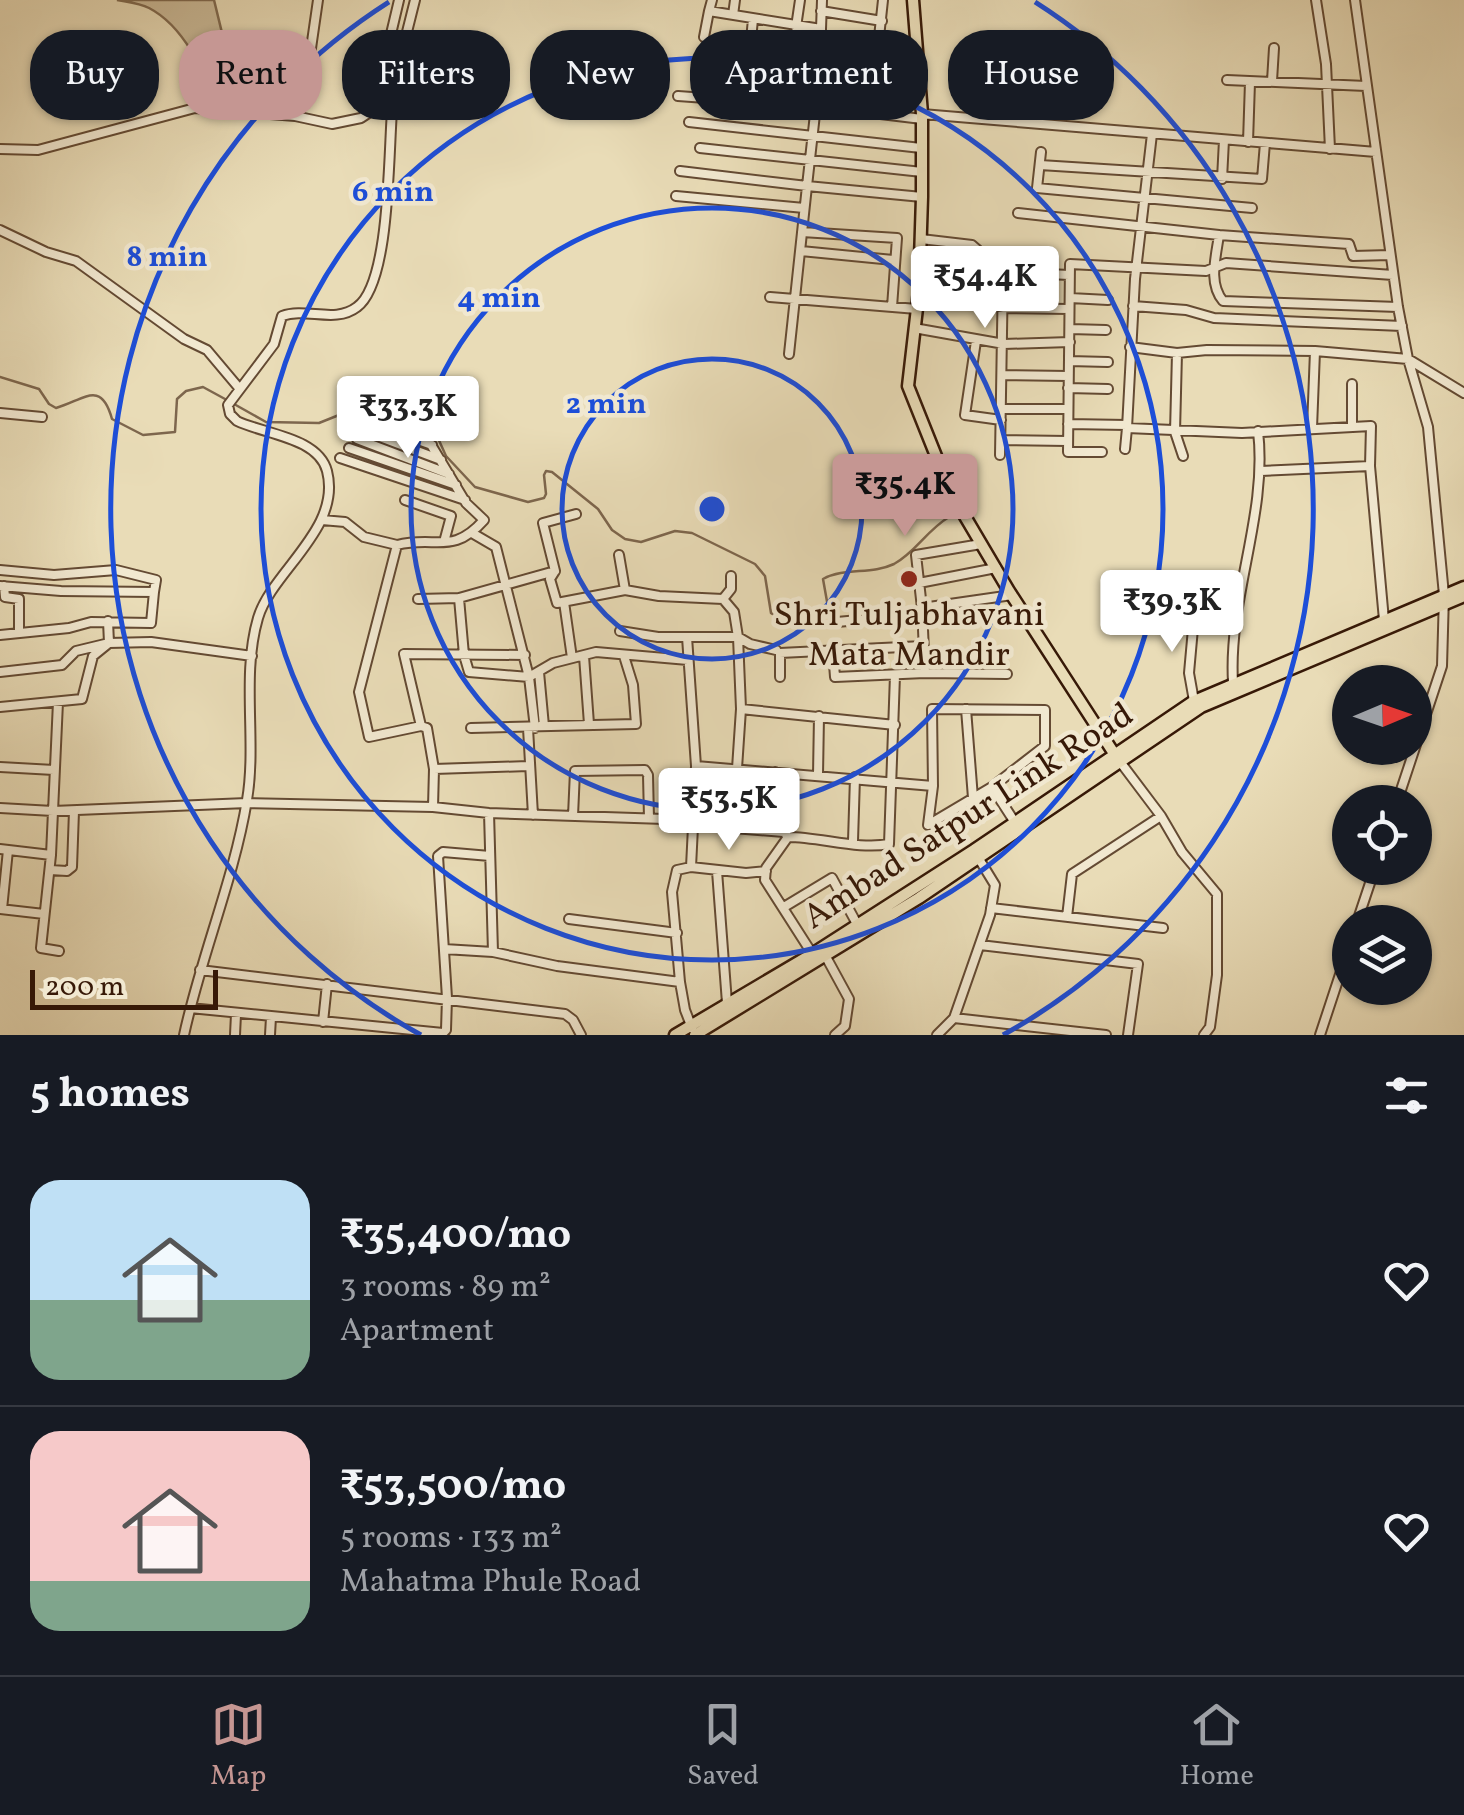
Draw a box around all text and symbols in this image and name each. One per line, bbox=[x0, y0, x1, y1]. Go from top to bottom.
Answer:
chip: Buy bbox=[30, 30, 159, 120]
chip: Rent bbox=[179, 30, 322, 120]
chip: Filters bbox=[342, 30, 510, 120]
chip: New bbox=[530, 30, 670, 120]
chip: Apartment bbox=[690, 30, 928, 120]
chip: House bbox=[948, 30, 1114, 120]
text: 6 min bbox=[352, 172, 434, 214]
text: 8 min bbox=[126, 237, 208, 279]
pin: ₹54.4K bbox=[904, 246, 1066, 331]
text: ₹54.4K bbox=[933, 256, 1037, 300]
text: 4 min bbox=[457, 278, 541, 320]
pin: ₹33.3K bbox=[327, 376, 489, 461]
text: 2 min bbox=[566, 384, 646, 426]
text: ₹33.3K bbox=[359, 386, 457, 430]
pin: ₹35.4K bbox=[824, 454, 986, 539]
text: ₹35.4K bbox=[854, 464, 956, 508]
centre of rings bbox=[694, 491, 730, 527]
marker: Shri Tuljabhavani Mata Mandir bbox=[898, 568, 920, 590]
pin: ₹39.3K bbox=[1091, 570, 1253, 655]
text: ₹39.3K bbox=[1122, 580, 1222, 624]
place label: Shri Tuljabhavani Mata Mandir bbox=[774, 592, 1044, 680]
north arrow bbox=[1332, 665, 1432, 765]
map controls bbox=[1332, 665, 1432, 1005]
street label: Ambad Satpur Link Road bbox=[794, 692, 1144, 942]
pin: ₹53.5K bbox=[648, 768, 810, 853]
text: ₹53.5K bbox=[681, 778, 777, 822]
button: locate bbox=[1332, 785, 1432, 885]
button: layers bbox=[1332, 905, 1432, 1005]
scale bar bbox=[30, 965, 218, 1010]
text: 200 m bbox=[45, 968, 124, 1007]
text: 5 homes bbox=[30, 1066, 190, 1125]
icon: filters bbox=[1379, 1068, 1434, 1123]
text: ₹35,400/mo bbox=[340, 1207, 571, 1266]
icon: home bbox=[110, 1220, 230, 1340]
icon: heart bbox=[1379, 1253, 1434, 1308]
text: 3 rooms · 89 m² bbox=[340, 1266, 551, 1310]
text: Apartment bbox=[340, 1310, 494, 1354]
text: ₹53,500/mo bbox=[340, 1458, 566, 1517]
icon: home bbox=[110, 1471, 230, 1591]
icon: heart bbox=[1379, 1504, 1434, 1559]
text: 5 rooms · 133 m² bbox=[340, 1517, 562, 1561]
text: Mahatma Phule Road bbox=[340, 1561, 641, 1605]
tab: Map bbox=[210, 1697, 266, 1796]
tab: Saved bbox=[687, 1697, 759, 1796]
tab: Home bbox=[1180, 1697, 1254, 1796]

